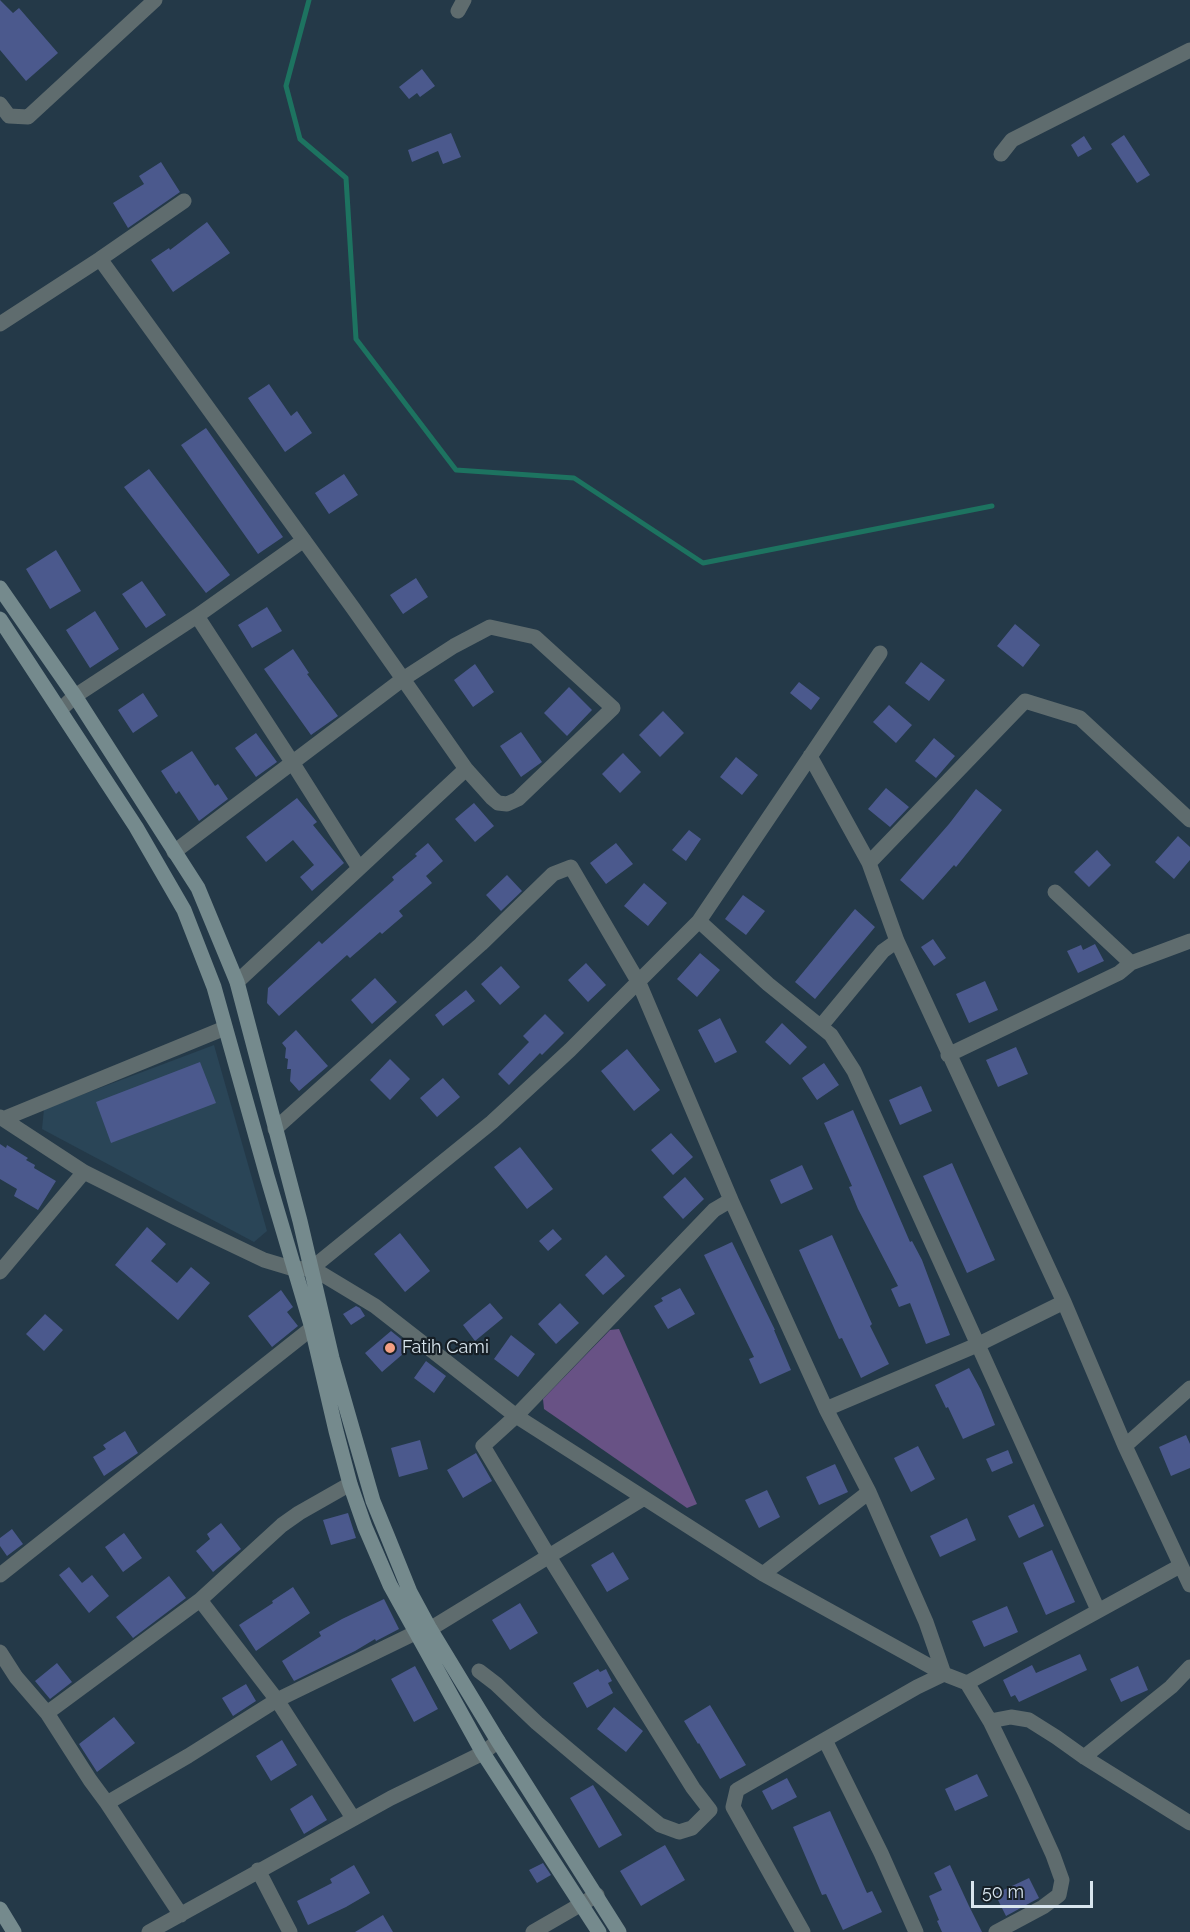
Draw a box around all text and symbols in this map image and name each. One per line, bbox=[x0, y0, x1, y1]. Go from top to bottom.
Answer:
place label: Fatih Cami bbox=[402, 1337, 489, 1359]
marker: Fatih Cami bbox=[383, 1341, 397, 1355]
scale bar bbox=[974, 1869, 1096, 1907]
text: 50 m bbox=[982, 1881, 1024, 1902]

